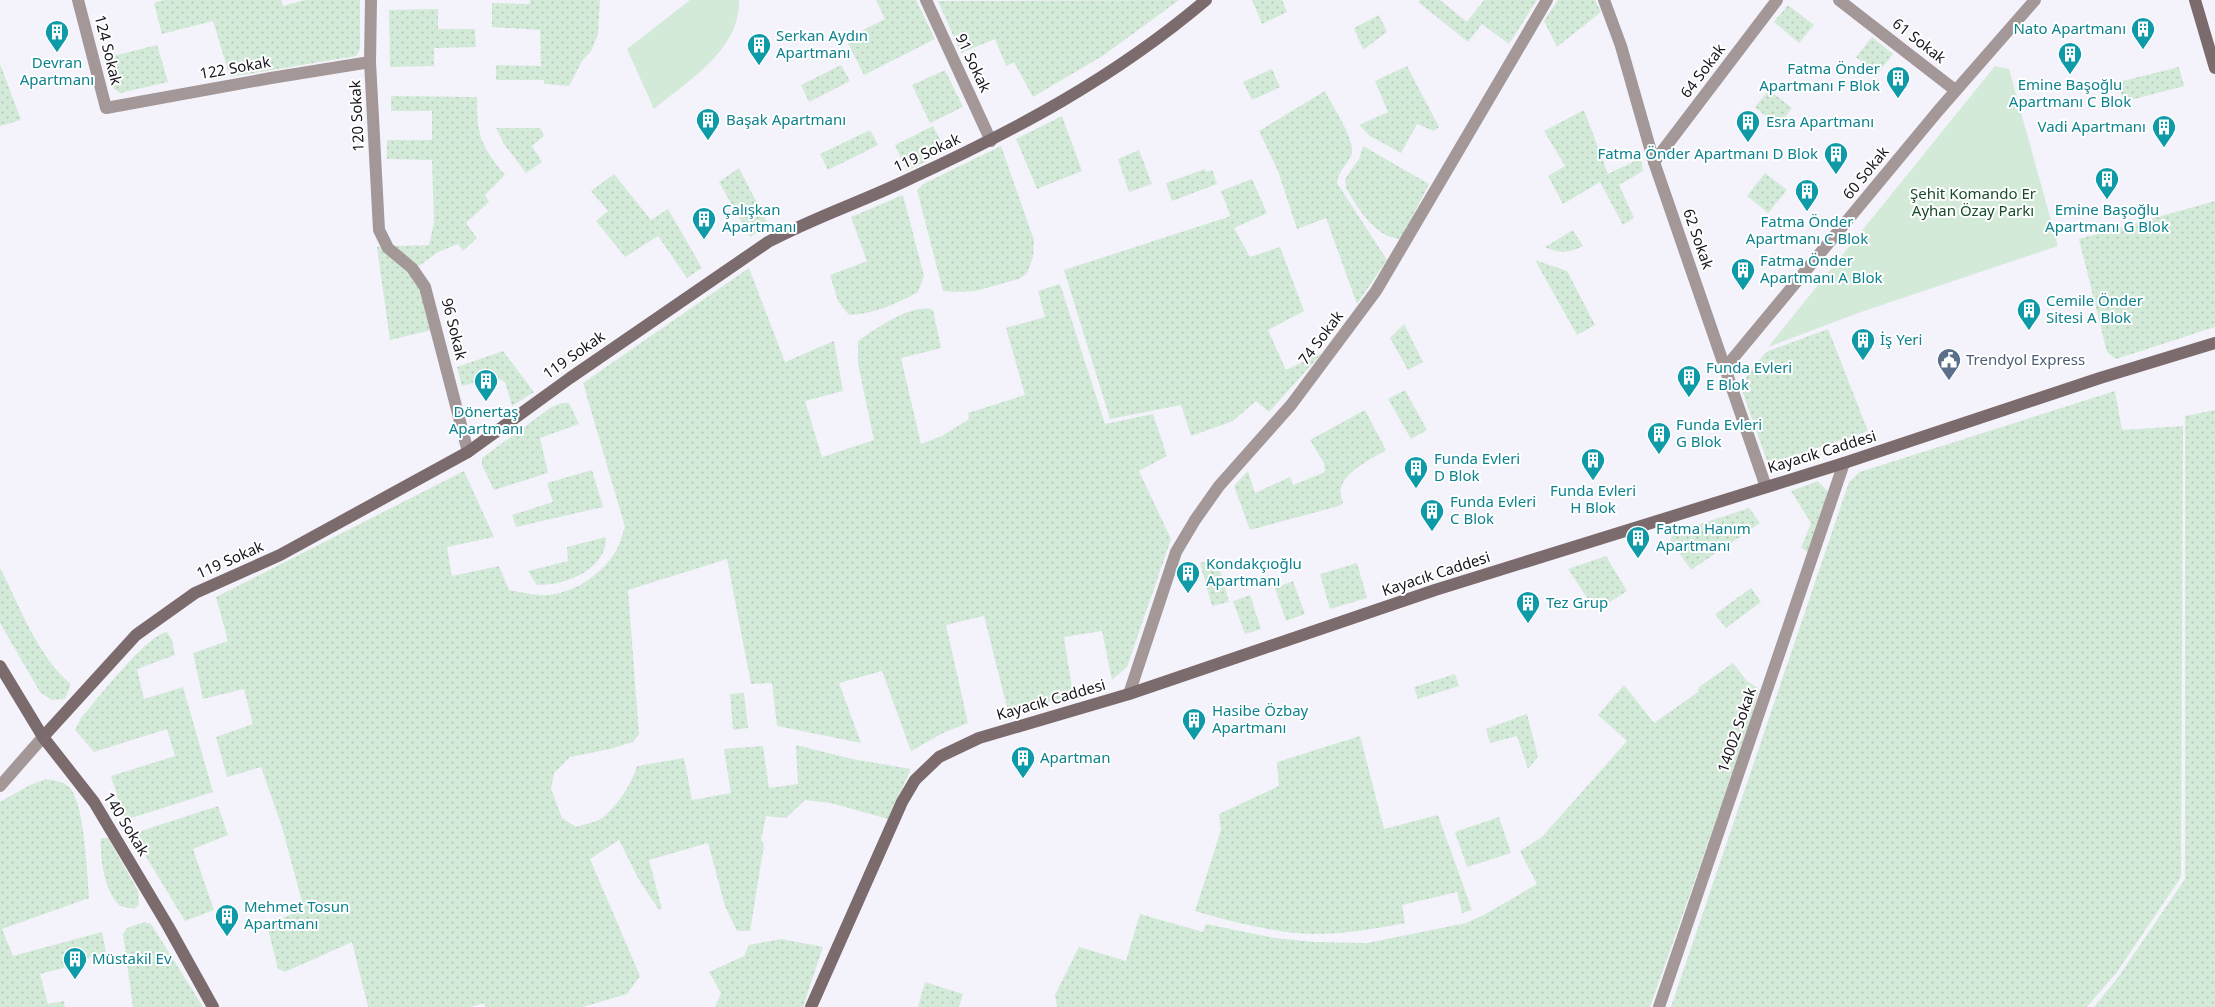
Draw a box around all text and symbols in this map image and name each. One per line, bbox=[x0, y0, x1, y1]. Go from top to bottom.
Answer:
street label: 124 Sokak bbox=[91, 13, 127, 87]
street label: 61 Sokak bbox=[1889, 13, 1951, 67]
building icon: Nato Apartmanı bbox=[2130, 16, 2156, 50]
place label: Nato Apartmanı bbox=[2013, 18, 2126, 38]
building icon: Devran Apartmanı bbox=[44, 19, 70, 53]
place label: Serkan Aydın Apartmanı bbox=[776, 25, 868, 62]
street label: 91 Sokak bbox=[952, 30, 996, 95]
building icon: Serkan Aydın Apartmanı bbox=[746, 32, 772, 66]
street label: 64 Sokak bbox=[1675, 39, 1729, 101]
building icon: Emine Başoğlu Apartmanı C Blok bbox=[2057, 41, 2083, 75]
street label: 122 Sokak bbox=[198, 51, 272, 83]
place label: Devran Apartmanı bbox=[20, 52, 94, 89]
place label: Fatma Önder Apartmanı F Blok bbox=[1759, 58, 1880, 95]
building icon: Fatma Önder Apartmanı F Blok bbox=[1885, 65, 1911, 99]
place label: Emine Başoğlu Apartmanı C Blok bbox=[2009, 74, 2131, 111]
street label: 120 Sokak bbox=[344, 80, 368, 152]
building icon: Başak Apartmanı bbox=[695, 107, 721, 141]
place label: Başak Apartmanı bbox=[726, 109, 846, 129]
building icon: Esra Apartmanı bbox=[1735, 109, 1761, 143]
place label: Esra Apartmanı bbox=[1766, 111, 1874, 131]
building icon: Vadi Apartmanı bbox=[2151, 114, 2177, 148]
place label: Vadi Apartmanı bbox=[2037, 116, 2146, 136]
street label: 119 Sokak bbox=[890, 128, 963, 176]
building icon: Fatma Önder Apartmanı D Blok bbox=[1823, 141, 1849, 175]
street label: 60 Sokak bbox=[1838, 142, 1893, 203]
place label: Fatma Önder Apartmanı D Blok bbox=[1597, 143, 1818, 163]
building icon: Emine Başoğlu Apartmanı G Blok bbox=[2094, 166, 2120, 200]
building icon: Fatma Önder Apartmanı C Blok bbox=[1794, 178, 1820, 212]
park label: Şehit Komando Er Ayhan Özay Parkı bbox=[1910, 183, 2036, 220]
place label: Çalışkan Apartmanı bbox=[722, 199, 796, 236]
place label: Emine Başoğlu Apartmanı G Blok bbox=[2045, 199, 2169, 236]
building icon: Çalışkan Apartmanı bbox=[691, 206, 717, 240]
street label: 62 Sokak bbox=[1679, 206, 1719, 272]
place label: Fatma Önder Apartmanı C Blok bbox=[1746, 211, 1868, 248]
place label: Fatma Önder Apartmanı A Blok bbox=[1760, 250, 1883, 287]
building icon: Fatma Önder Apartmanı A Blok bbox=[1730, 257, 1756, 291]
place label: Cemile Önder Sitesi A Blok bbox=[2046, 290, 2143, 327]
street label: 96 Sokak bbox=[438, 296, 472, 362]
building icon: Cemile Önder Sitesi A Blok bbox=[2016, 297, 2042, 331]
street label: 74 Sokak bbox=[1293, 306, 1347, 368]
street label: 119 Sokak bbox=[538, 326, 608, 383]
building icon: İş Yeri bbox=[1850, 327, 1876, 361]
place label: İş Yeri bbox=[1880, 329, 1922, 349]
public building icon: Trendyol Express bbox=[1936, 347, 1962, 381]
place label: Trendyol Express bbox=[1966, 349, 2085, 369]
place label: Funda Evleri E Blok bbox=[1706, 357, 1792, 394]
building icon: Funda Evleri E Blok bbox=[1676, 364, 1702, 398]
building icon: Dönertaş Apartmanı bbox=[473, 368, 499, 402]
place label: Dönertaş Apartmanı bbox=[449, 401, 523, 438]
place label: Funda Evleri G Blok bbox=[1676, 414, 1762, 451]
building icon: Funda Evleri G Blok bbox=[1646, 421, 1672, 455]
street label: Kayacık Caddesi bbox=[1765, 425, 1878, 477]
building icon: Funda Evleri H Blok bbox=[1580, 447, 1606, 481]
place label: Funda Evleri D Blok bbox=[1434, 448, 1520, 485]
building icon: Funda Evleri D Blok bbox=[1403, 455, 1429, 489]
place label: Funda Evleri H Blok bbox=[1550, 480, 1636, 517]
place label: Funda Evleri C Blok bbox=[1450, 491, 1536, 528]
building icon: Funda Evleri C Blok bbox=[1419, 498, 1445, 532]
place label: Fatma Hanım Apartmanı bbox=[1656, 518, 1751, 555]
building icon: Fatma Hanım Apartmanı bbox=[1625, 525, 1651, 559]
street label: 119 Sokak bbox=[193, 535, 266, 583]
street label: Kayacık Caddesi bbox=[1379, 546, 1492, 600]
place label: Kondakçıoğlu Apartmanı bbox=[1206, 553, 1302, 590]
building icon: Kondakçıoğlu Apartmanı bbox=[1175, 560, 1201, 594]
building icon: Tez Grup bbox=[1515, 590, 1541, 624]
place label: Tez Grup bbox=[1546, 592, 1608, 612]
street label: Kayacık Caddesi bbox=[994, 674, 1108, 724]
street label: 14002 Sokak bbox=[1712, 685, 1760, 775]
place label: Hasibe Özbay Apartmanı bbox=[1212, 700, 1309, 737]
building icon: Hasibe Özbay Apartmanı bbox=[1181, 707, 1207, 741]
building icon: Apartman bbox=[1010, 745, 1036, 779]
place label: Apartman bbox=[1040, 747, 1111, 767]
street label: 140 Sokak bbox=[99, 788, 154, 859]
place label: Mehmet Tosun Apartmanı bbox=[244, 896, 349, 933]
building icon: Mehmet Tosun Apartmanı bbox=[214, 903, 240, 937]
building icon: Müstakil Ev bbox=[62, 946, 88, 980]
place label: Müstakil Ev bbox=[92, 948, 172, 968]

